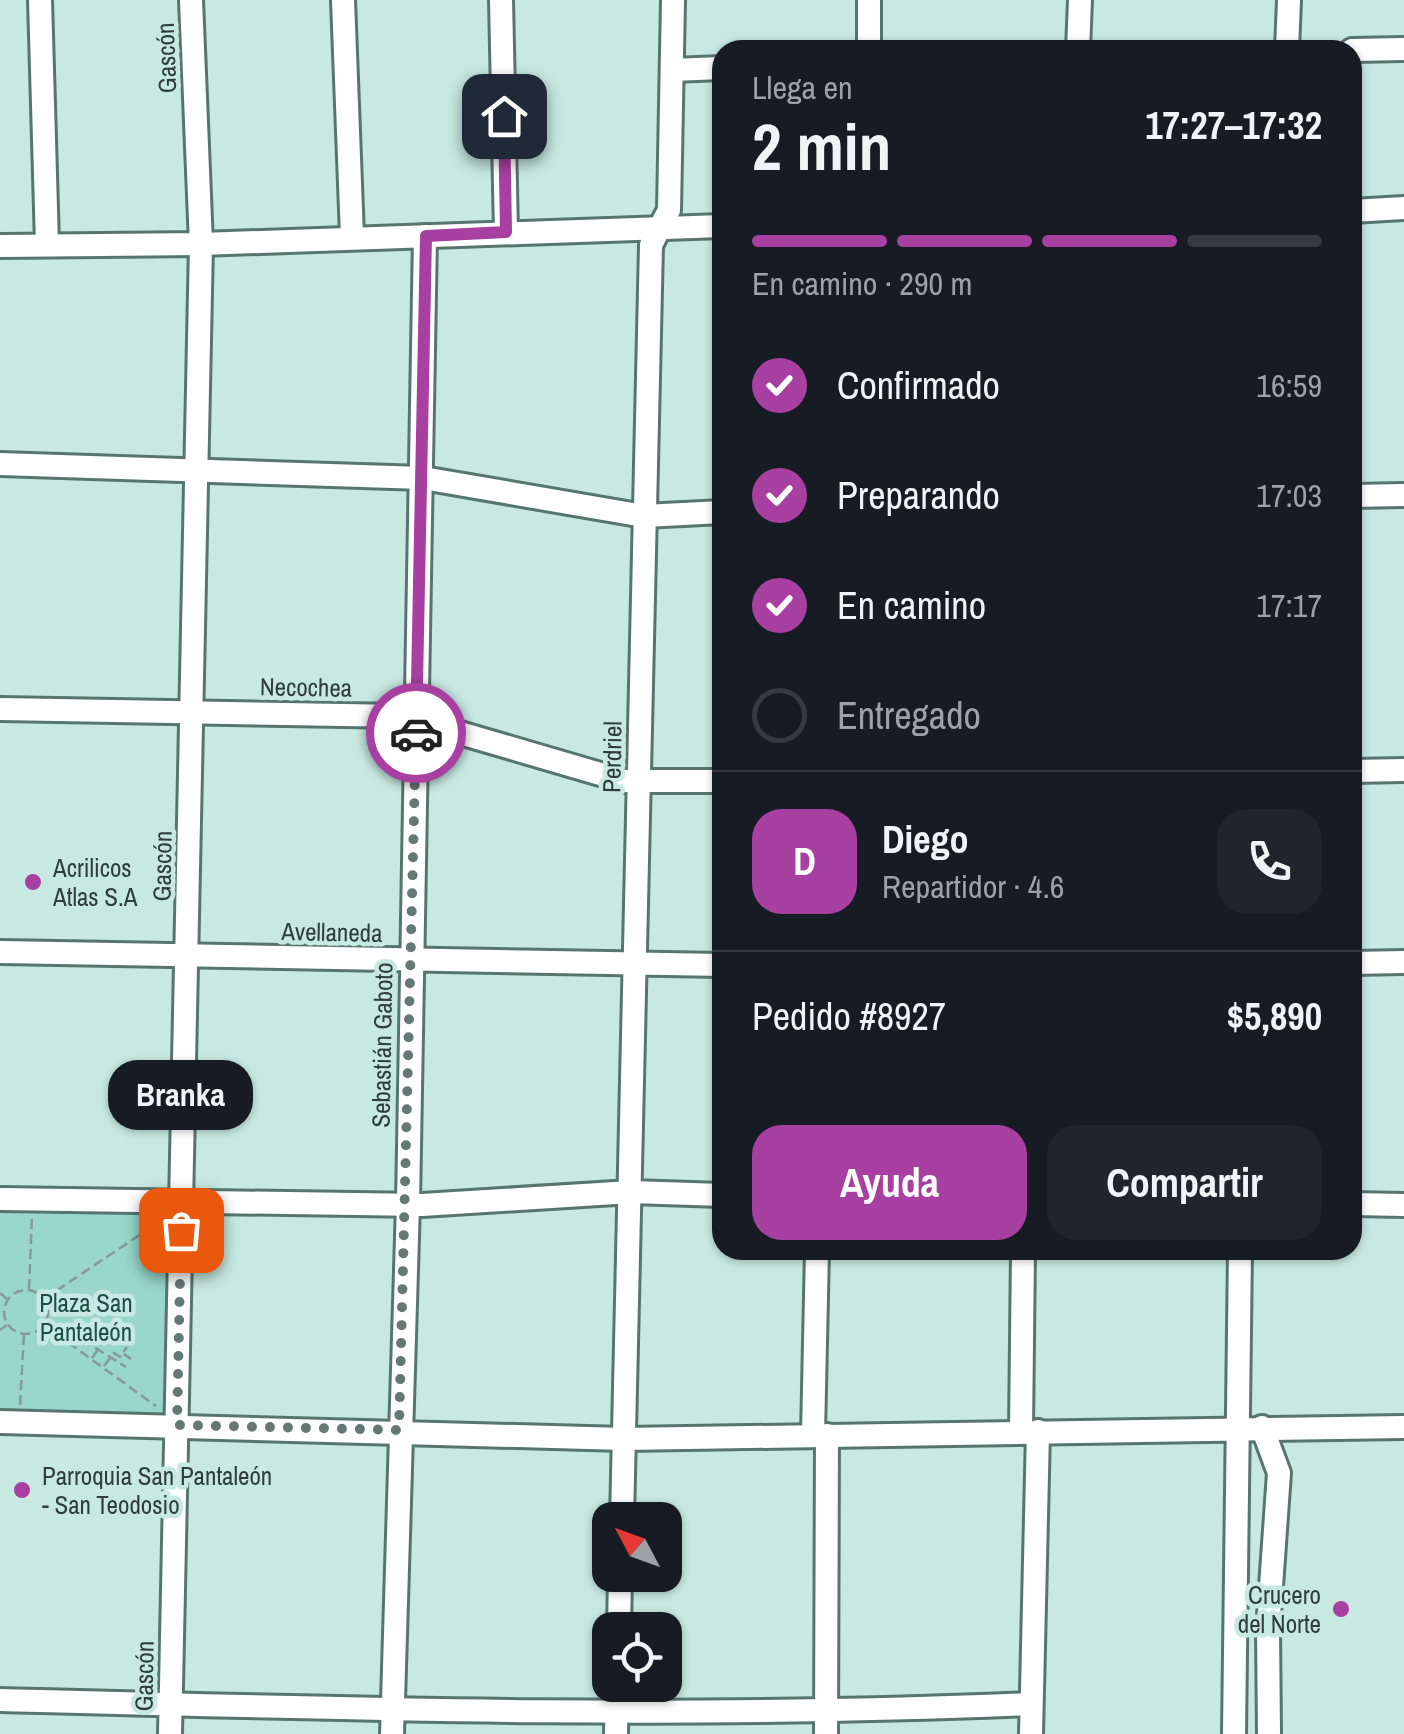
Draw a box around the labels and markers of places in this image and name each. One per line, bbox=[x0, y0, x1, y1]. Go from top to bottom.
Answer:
pin bbox=[462, 74, 547, 159]
place label: Acrilicos Atlas S.A bbox=[52, 851, 138, 914]
marker: Acrilicos Atlas S.A bbox=[22, 871, 44, 893]
callout: Branka bbox=[109, 1060, 254, 1130]
pin bbox=[139, 1188, 224, 1273]
place label: Parroquia San Pantaleón - San Teodosio bbox=[42, 1459, 272, 1522]
marker: Parroquia San Pantaleón - San Teodosio bbox=[11, 1479, 33, 1501]
place label: Crucero del Norte bbox=[1238, 1578, 1321, 1641]
marker: Crucero del Norte bbox=[1330, 1598, 1352, 1620]

